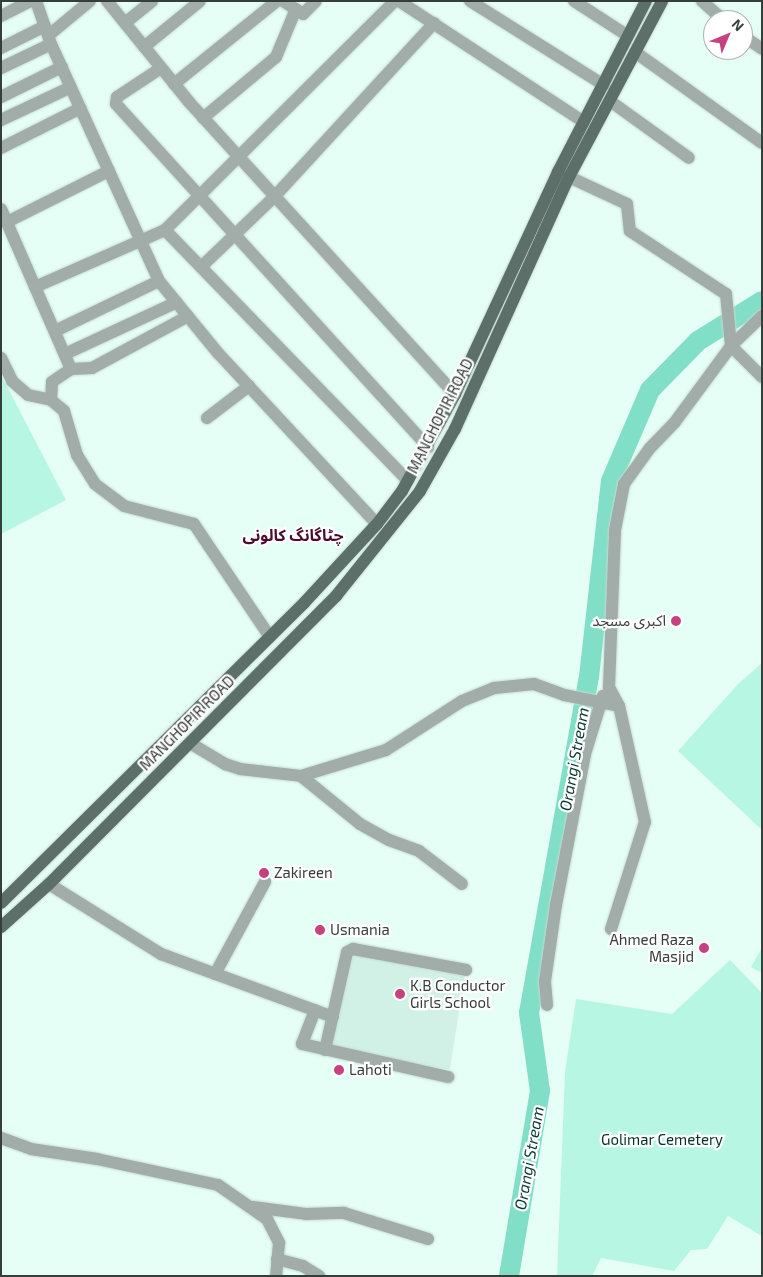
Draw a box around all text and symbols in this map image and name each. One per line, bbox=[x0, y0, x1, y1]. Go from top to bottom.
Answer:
north arrow bbox=[703, 10, 753, 60]
text: N bbox=[729, 15, 748, 34]
street label: MANGHOPIR ROAD bbox=[403, 356, 477, 476]
district label: چٹاگانگ کالونی bbox=[242, 525, 344, 545]
place label: اکبری مسجد bbox=[592, 612, 666, 630]
marker: اکبری مسجد bbox=[670, 615, 682, 627]
street label: MANGHOPIR ROAD bbox=[136, 672, 238, 774]
water label: Orangi Stream bbox=[555, 706, 593, 812]
place label: Zakireen bbox=[274, 864, 333, 882]
marker: Zakireen bbox=[258, 867, 270, 879]
place label: Usmania bbox=[330, 921, 390, 939]
marker: Usmania bbox=[314, 924, 326, 936]
place label: Ahmed Raza Masjid bbox=[609, 930, 694, 965]
marker: Ahmed Raza Masjid bbox=[698, 942, 710, 954]
place label: K.B Conductor Girls School bbox=[410, 976, 505, 1011]
marker: K.B Conductor Girls School bbox=[394, 988, 406, 1000]
place label: Lahoti bbox=[349, 1061, 392, 1079]
marker: Lahoti bbox=[333, 1064, 345, 1076]
water label: Orangi Stream bbox=[510, 1105, 548, 1211]
park label: Golimar Cemetery bbox=[601, 1131, 723, 1149]

